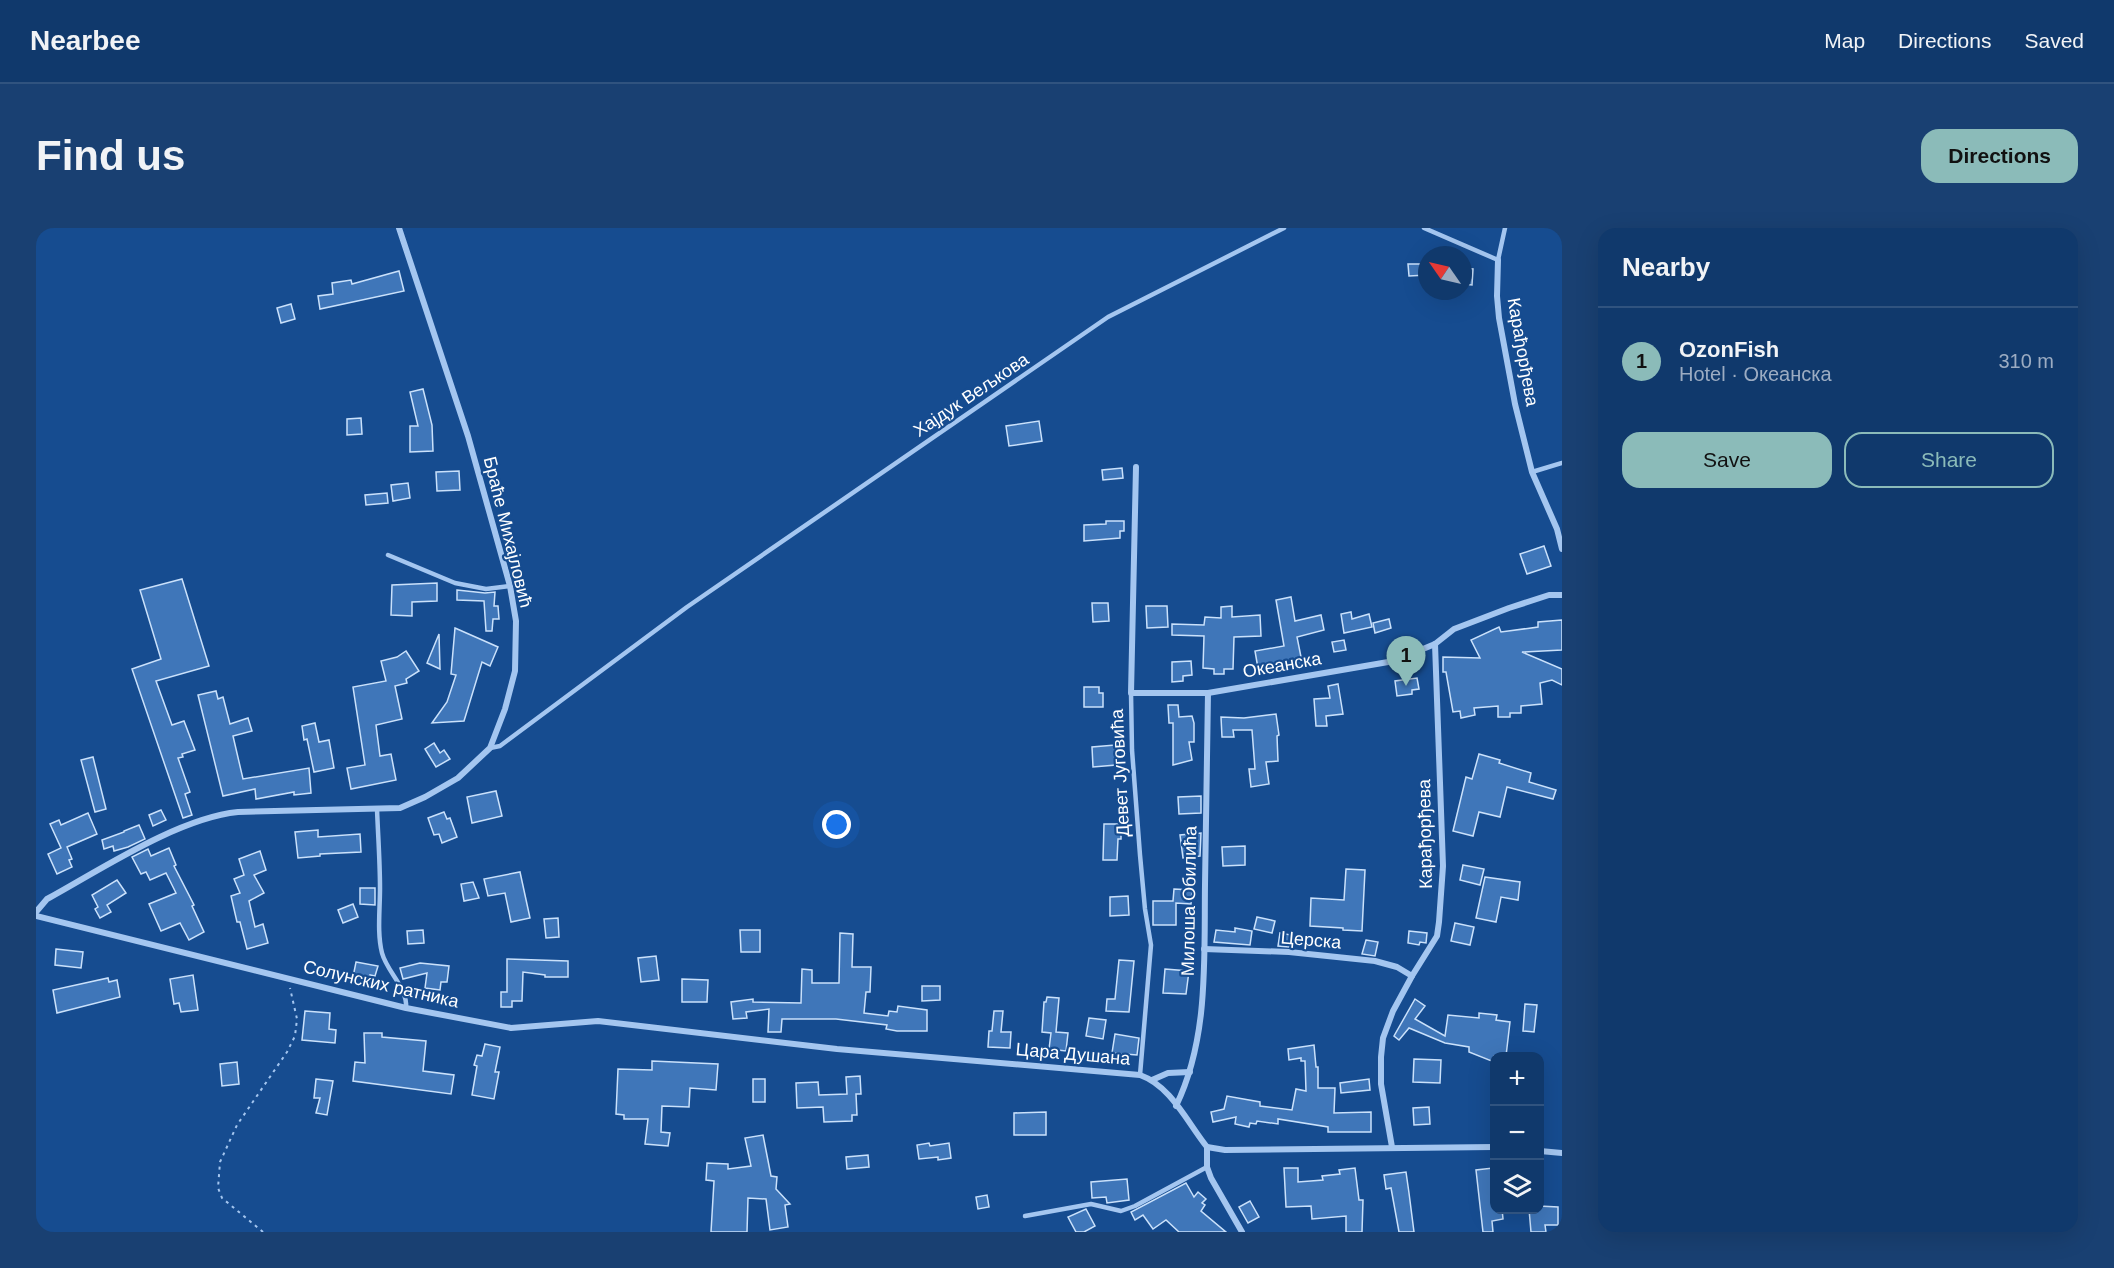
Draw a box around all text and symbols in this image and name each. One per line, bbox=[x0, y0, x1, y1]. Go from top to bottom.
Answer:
text: Nearbee bbox=[30, 25, 141, 56]
text: Map bbox=[1824, 29, 1865, 52]
text: Directions bbox=[1898, 29, 1991, 52]
text: Saved bbox=[2024, 29, 2084, 52]
button: Directions bbox=[1921, 129, 2078, 183]
text: Find us bbox=[36, 132, 185, 179]
north arrow bbox=[1418, 246, 1472, 300]
text: Nearby bbox=[1622, 252, 1710, 282]
street label: Карађорђева bbox=[1504, 296, 1543, 409]
text: OzonFish bbox=[1679, 337, 1779, 362]
street label: Хајдук Вељкова bbox=[910, 349, 1033, 441]
text: 1 bbox=[1636, 350, 1647, 372]
text: 310 m bbox=[1998, 350, 2054, 372]
text: Hotel · Океанска bbox=[1679, 363, 1832, 385]
button: Save bbox=[1622, 432, 1832, 488]
button: Share bbox=[1844, 432, 2054, 488]
street label: Браће Михајловић bbox=[480, 454, 536, 610]
pin: 1 bbox=[1386, 636, 1426, 686]
street label: Океанска bbox=[1241, 648, 1324, 682]
street label: Девет Југовића bbox=[1107, 708, 1133, 837]
street label: Карађорђева bbox=[1414, 778, 1436, 889]
your location bbox=[822, 810, 851, 839]
street label: Милоша Обилића bbox=[1178, 825, 1200, 976]
street label: Церска bbox=[1280, 927, 1343, 953]
street label: Солунских ратника bbox=[301, 956, 462, 1012]
street label: Цара Душана bbox=[1015, 1039, 1132, 1069]
map controls bbox=[1490, 1052, 1544, 1214]
button: + bbox=[1490, 1052, 1544, 1106]
button: − bbox=[1490, 1106, 1544, 1160]
button: layers bbox=[1490, 1160, 1544, 1214]

